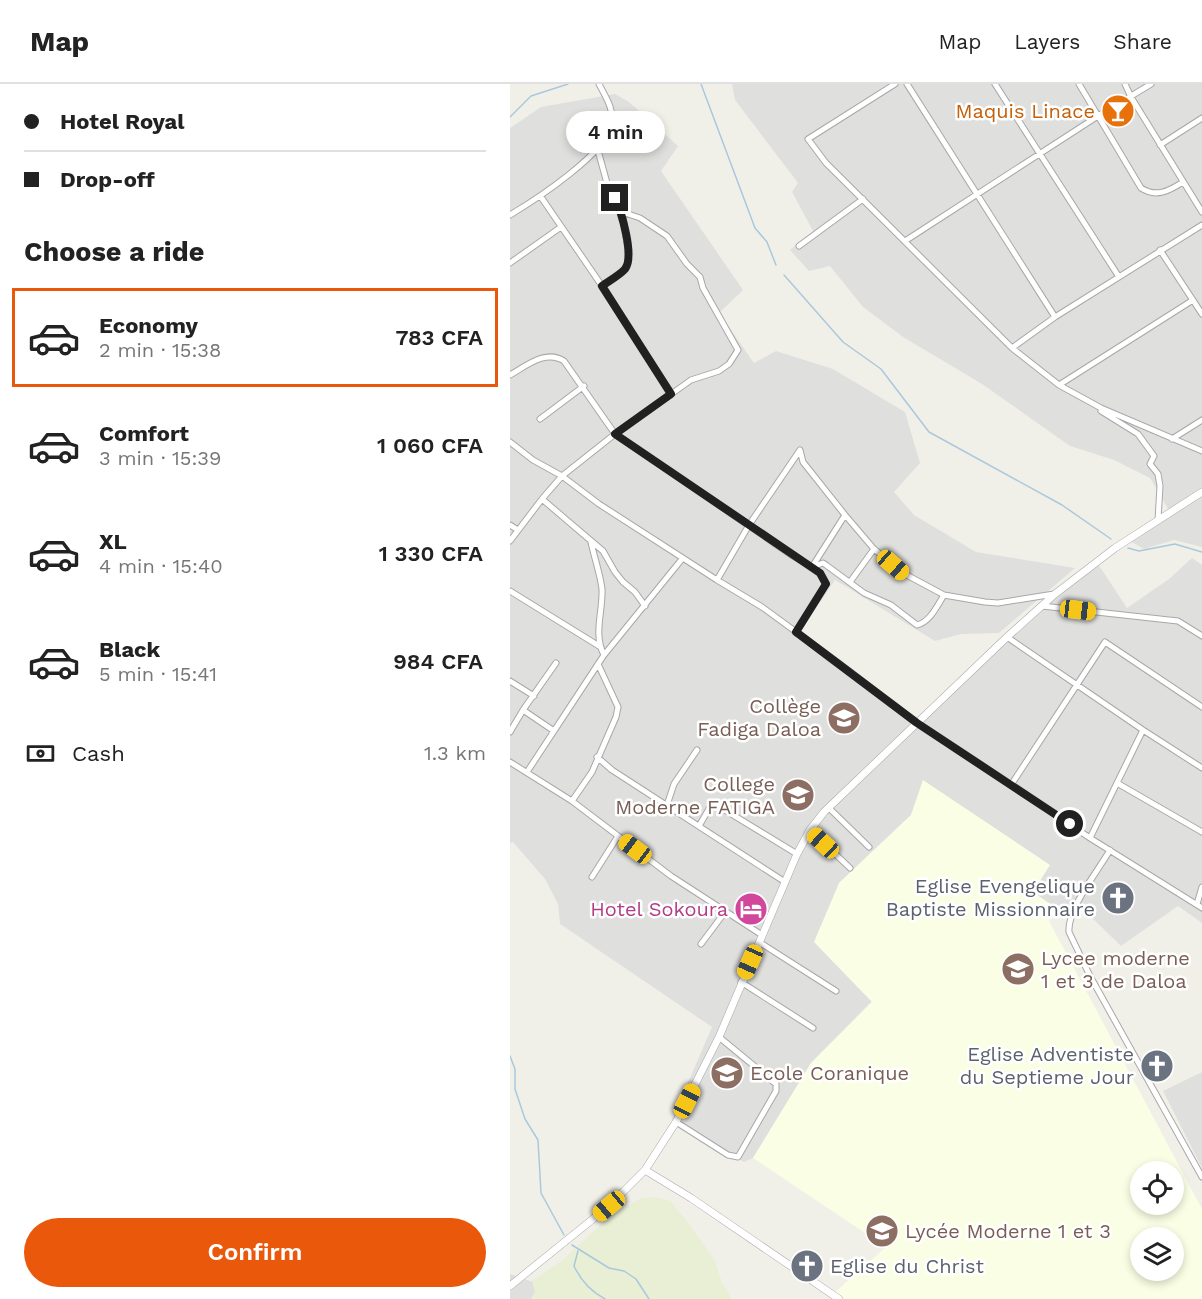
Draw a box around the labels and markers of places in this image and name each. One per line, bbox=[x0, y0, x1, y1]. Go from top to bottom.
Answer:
bar icon: Maquis Linace bbox=[1100, 93, 1136, 129]
place label: Maquis Linace bbox=[955, 99, 1095, 123]
place label: Collège Fadiga Daloa bbox=[697, 694, 821, 741]
school or university icon: Collège Fadiga Daloa bbox=[826, 700, 862, 736]
place label: College Moderne FATIGA bbox=[615, 772, 775, 819]
school or university icon: College Moderne FATIGA bbox=[780, 777, 816, 813]
place label: Eglise Evengelique Baptiste Missionnaire bbox=[886, 874, 1095, 921]
church icon: Eglise Evengelique Baptiste Missionnaire bbox=[1100, 880, 1136, 916]
hotel icon: Hotel Sokoura bbox=[733, 891, 769, 927]
place label: Hotel Sokoura bbox=[590, 897, 728, 921]
place label: Lycee moderne 1 et 3 de Daloa bbox=[1041, 946, 1190, 993]
school or university icon: Lycee moderne 1 et 3 de Daloa bbox=[1000, 951, 1036, 987]
place label: Eglise Adventiste du Septieme Jour bbox=[960, 1042, 1134, 1089]
church icon: Eglise Adventiste du Septieme Jour bbox=[1139, 1048, 1175, 1084]
school or university icon: Ecole Coranique bbox=[709, 1055, 745, 1091]
place label: Ecole Coranique bbox=[750, 1061, 909, 1085]
school or university icon: Lycée Moderne 1 et 3 bbox=[864, 1213, 900, 1249]
place label: Lycée Moderne 1 et 3 bbox=[905, 1219, 1111, 1243]
church icon: Eglise du Christ bbox=[789, 1248, 825, 1284]
place label: Eglise du Christ bbox=[830, 1254, 985, 1278]

